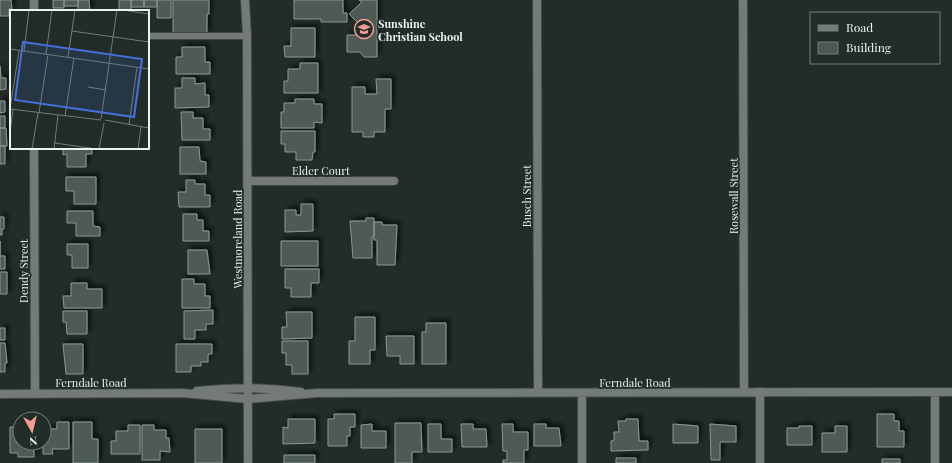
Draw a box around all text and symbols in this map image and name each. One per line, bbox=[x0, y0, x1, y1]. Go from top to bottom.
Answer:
inset map bbox=[10, 10, 149, 149]
legend bbox=[810, 12, 940, 64]
place label: Sunshine Christian School bbox=[378, 16, 463, 44]
school or university icon: Sunshine Christian School bbox=[353, 18, 375, 40]
text: Road bbox=[846, 19, 873, 35]
text: Building bbox=[846, 39, 892, 55]
street label: Rosewall Street bbox=[726, 158, 741, 234]
street label: Elder Court bbox=[292, 163, 350, 178]
street label: Busch Street bbox=[519, 165, 534, 227]
street label: Westmoreland Road bbox=[230, 189, 245, 289]
street label: Dendy Street bbox=[16, 239, 31, 303]
street label: Ferndale Road bbox=[55, 375, 127, 390]
street label: Ferndale Road bbox=[599, 375, 671, 390]
north arrow bbox=[12, 411, 52, 451]
text: N bbox=[28, 433, 38, 449]

